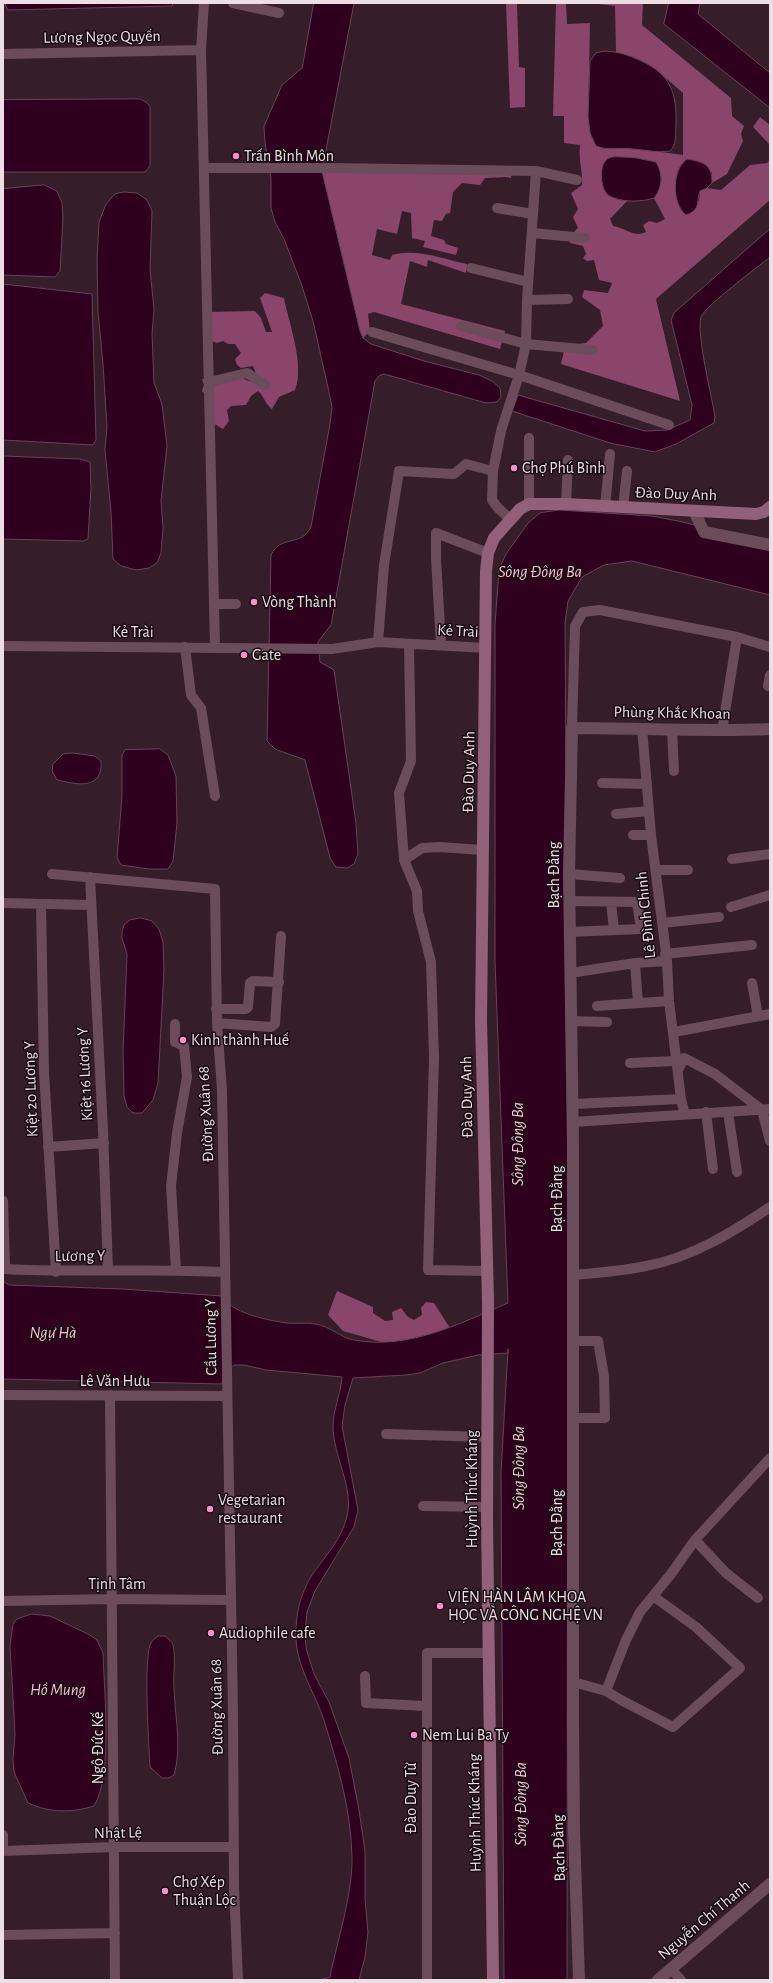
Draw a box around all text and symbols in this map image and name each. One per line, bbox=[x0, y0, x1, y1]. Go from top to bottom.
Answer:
street label: Lương Ngọc Quyến bbox=[43, 26, 161, 48]
place label: Trấn Bình Môn bbox=[244, 146, 334, 166]
marker: Trấn Bình Môn bbox=[231, 151, 241, 161]
place label: Chợ Phú Bình bbox=[522, 458, 606, 478]
marker: Chợ Phú Bình bbox=[509, 463, 519, 473]
street label: Đào Duy Anh bbox=[635, 483, 717, 505]
water label: Sông Đông Ba bbox=[498, 562, 582, 582]
place label: Vòng Thành bbox=[262, 592, 337, 612]
marker: Vòng Thành bbox=[249, 597, 259, 607]
street label: Kẻ Trài bbox=[437, 620, 479, 642]
street label: Kẻ Trài bbox=[112, 622, 154, 642]
place label: Gate bbox=[252, 645, 281, 665]
marker: Gate bbox=[239, 650, 249, 660]
street label: Phùng Khắc Khoan bbox=[613, 702, 731, 724]
street label: Đào Duy Anh bbox=[459, 731, 479, 813]
street label: Bạch Đằng bbox=[544, 841, 564, 909]
street label: Lê Đình Chinh bbox=[632, 871, 660, 959]
street label: Kiệt 16 Lương Y bbox=[73, 1027, 97, 1121]
place label: Kinh thành Huế bbox=[191, 1030, 289, 1050]
marker: Kinh thành Huế bbox=[178, 1035, 188, 1045]
street label: Kiệt 20 Lương Y bbox=[20, 1040, 42, 1138]
street label: Đào Duy Anh bbox=[457, 1056, 477, 1138]
street label: Đường Xuân 68 bbox=[194, 1065, 218, 1163]
water label: Sông Đông Ba bbox=[508, 1102, 528, 1186]
street label: Bạch Đằng bbox=[547, 1165, 567, 1233]
street label: Lương Y bbox=[55, 1246, 105, 1266]
street label: Cầu Lương Y bbox=[201, 1298, 221, 1376]
water label: Ngự Hà bbox=[30, 1323, 76, 1343]
street label: Lê Văn Hưu bbox=[80, 1371, 150, 1391]
water label: Sông Đông Ba bbox=[509, 1426, 529, 1510]
street label: Huỳnh Thúc Kháng bbox=[462, 1430, 482, 1548]
street label: Bạch Đằng bbox=[547, 1489, 567, 1557]
place label: Vegetarian restaurant bbox=[218, 1490, 286, 1528]
marker: Vegetarian restaurant bbox=[205, 1504, 215, 1514]
street label: Tịnh Tâm bbox=[88, 1574, 146, 1594]
place label: VIỆN HÀN LÂM KHOA HỌC VÀ CÔNG NGHỆ VN bbox=[448, 1587, 603, 1625]
marker: VIỆN HÀN LÂM KHOA HỌC VÀ CÔNG NGHỆ VN bbox=[435, 1601, 445, 1611]
place label: Audiophile cafe bbox=[219, 1623, 316, 1643]
marker: Audiophile cafe bbox=[206, 1628, 216, 1638]
street label: Đường Xuân 68 bbox=[207, 1659, 227, 1755]
water label: Hồ Mung bbox=[30, 1680, 86, 1700]
street label: Ngô Đức Kế bbox=[88, 1712, 108, 1784]
place label: Nem Lui Ba Ty bbox=[422, 1725, 509, 1745]
marker: Nem Lui Ba Ty bbox=[409, 1730, 419, 1740]
street label: Huỳnh Thúc Kháng bbox=[464, 1754, 486, 1872]
street label: Đào Duy Từ bbox=[401, 1762, 421, 1834]
water label: Sông Đông Ba bbox=[511, 1762, 531, 1846]
street label: Bạch Đằng bbox=[548, 1814, 570, 1882]
street label: Nhật Lệ bbox=[94, 1823, 142, 1843]
place label: Chợ Xép Thuận Lộc bbox=[173, 1872, 236, 1910]
street label: Nguyễn Chí Thanh bbox=[654, 1876, 754, 1964]
marker: Chợ Xép Thuận Lộc bbox=[160, 1886, 170, 1896]

